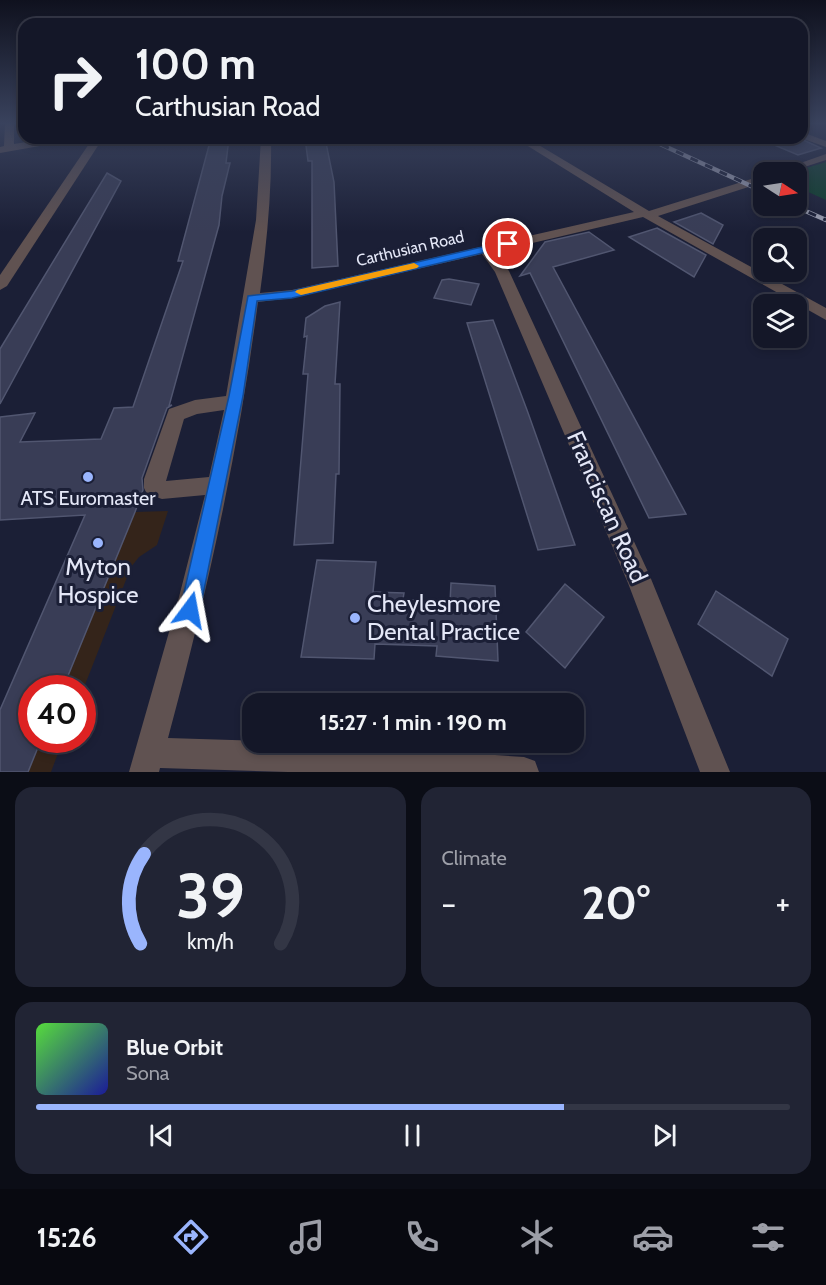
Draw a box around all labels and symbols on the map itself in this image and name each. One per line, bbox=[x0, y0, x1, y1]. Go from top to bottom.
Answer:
north arrow bbox=[753, 162, 807, 216]
pin bbox=[482, 218, 533, 269]
street label: Carthusian Road bbox=[354, 227, 466, 270]
street label: Franciscan Road bbox=[561, 426, 654, 587]
marker: ATS Euromaster bbox=[81, 470, 95, 484]
place label: ATS Euromaster bbox=[21, 486, 156, 510]
marker: Myton Hospice bbox=[91, 536, 105, 550]
place label: Myton Hospice bbox=[57, 552, 139, 609]
position arrow bbox=[158, 578, 222, 642]
place label: Cheylesmore Dental Practice bbox=[367, 589, 520, 646]
marker: Cheylesmore Dental Practice bbox=[348, 611, 362, 625]
speed limit sign: 40 bbox=[18, 675, 96, 753]

